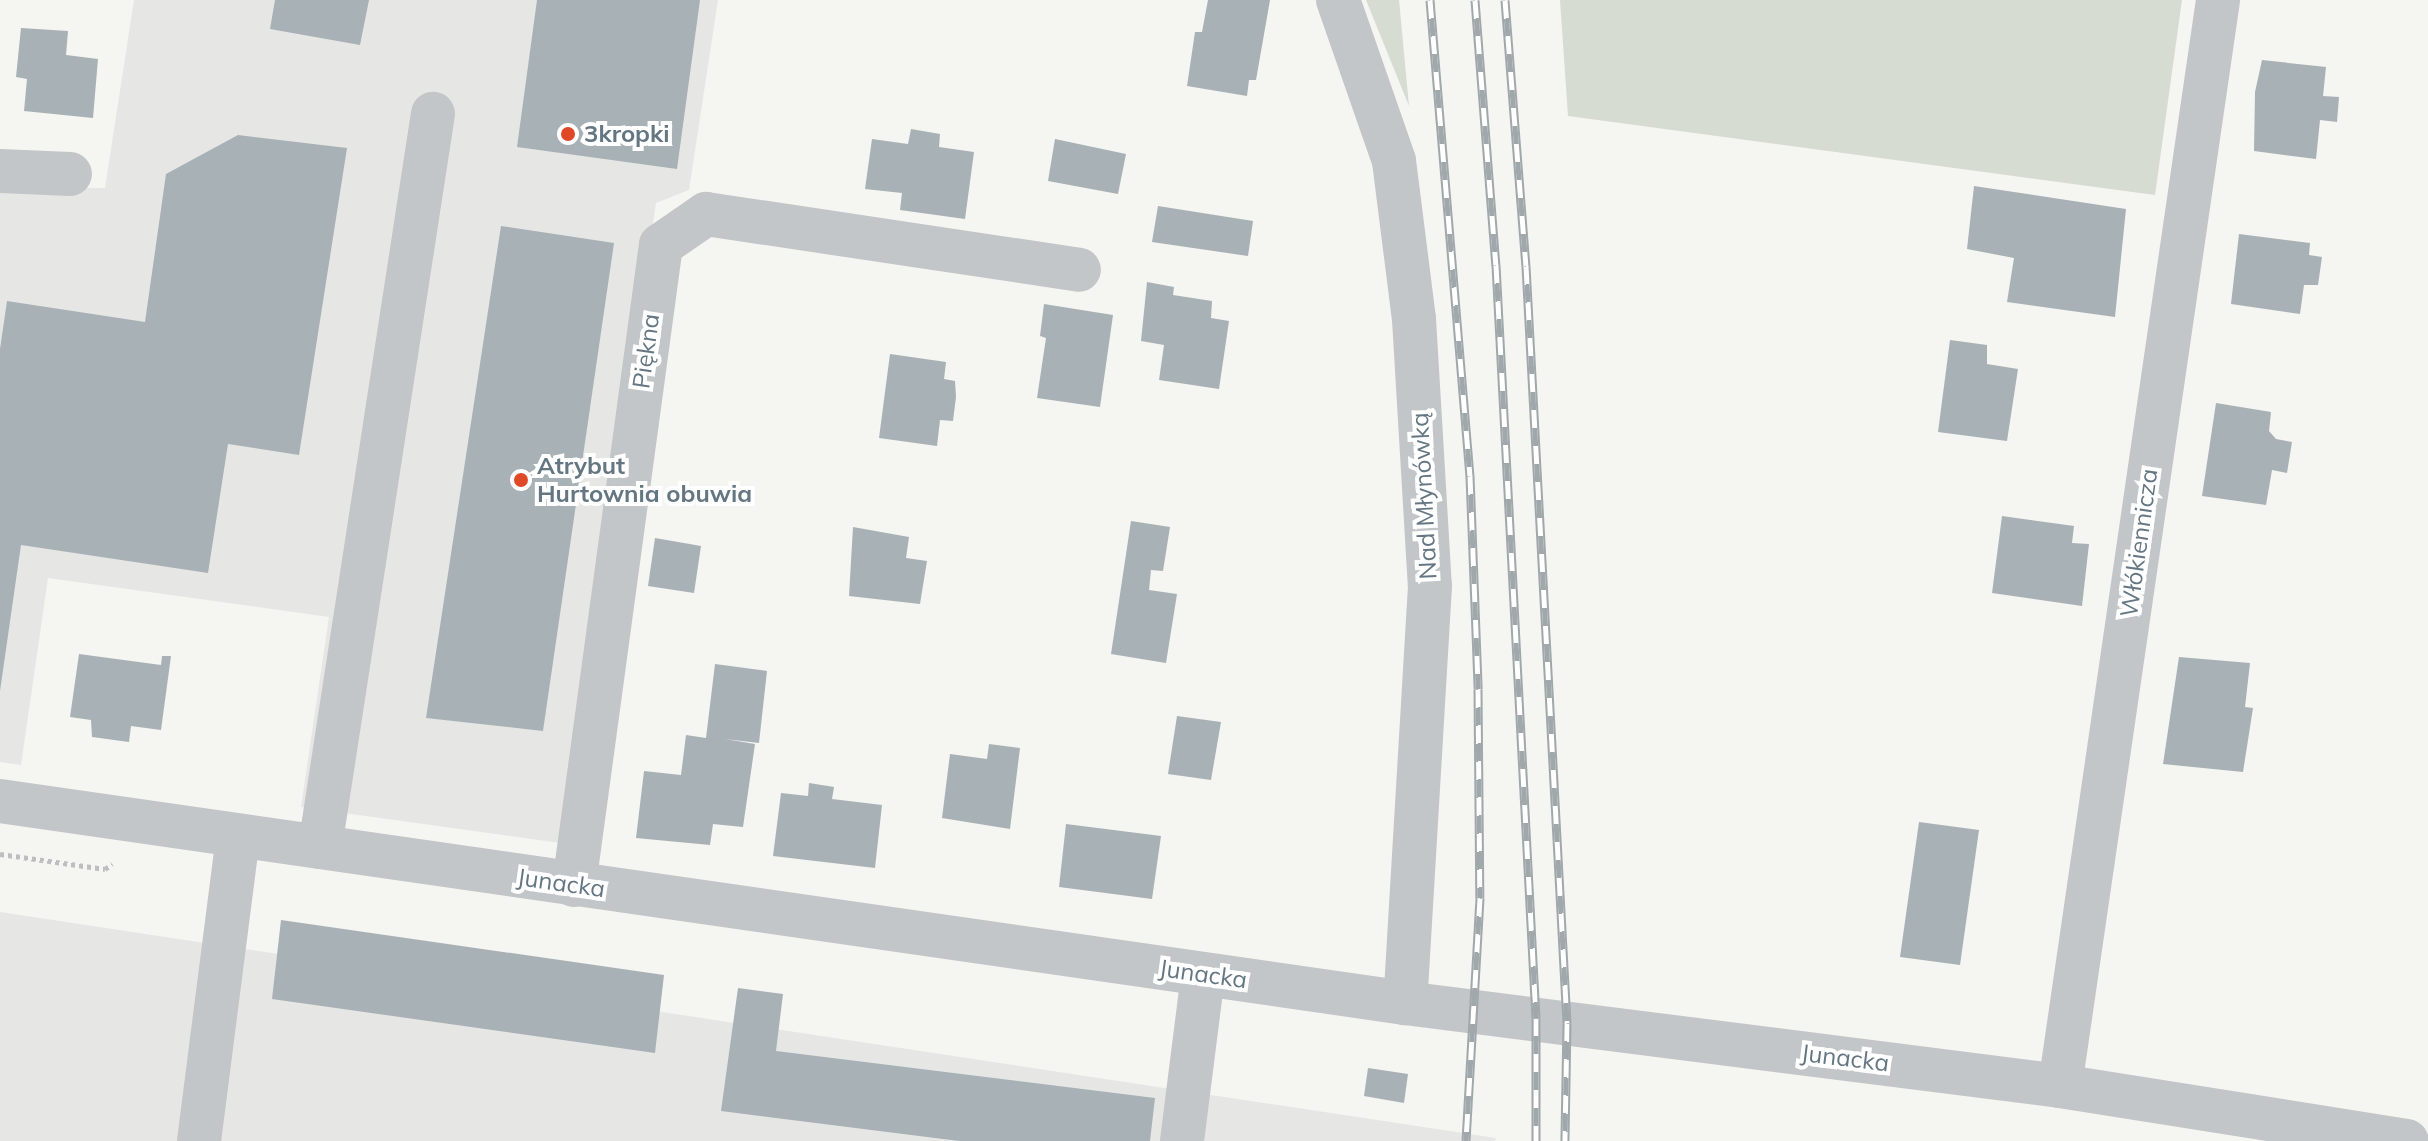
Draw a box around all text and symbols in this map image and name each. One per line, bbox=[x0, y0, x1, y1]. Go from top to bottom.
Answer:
place label: 3kropki bbox=[584, 120, 669, 148]
marker: 3kropki bbox=[559, 125, 577, 143]
street label: Piękna bbox=[627, 312, 665, 390]
street label: Nad Młynówką bbox=[1405, 412, 1443, 580]
place label: Atrybut Hurtownia obuwia bbox=[537, 452, 752, 508]
street label: Włókiennicza bbox=[2114, 467, 2164, 619]
marker: Atrybut Hurtownia obuwia bbox=[512, 471, 530, 489]
street label: Junacka bbox=[515, 863, 607, 903]
street label: Junacka bbox=[1157, 954, 1249, 994]
street label: Junacka bbox=[1799, 1038, 1891, 1078]

